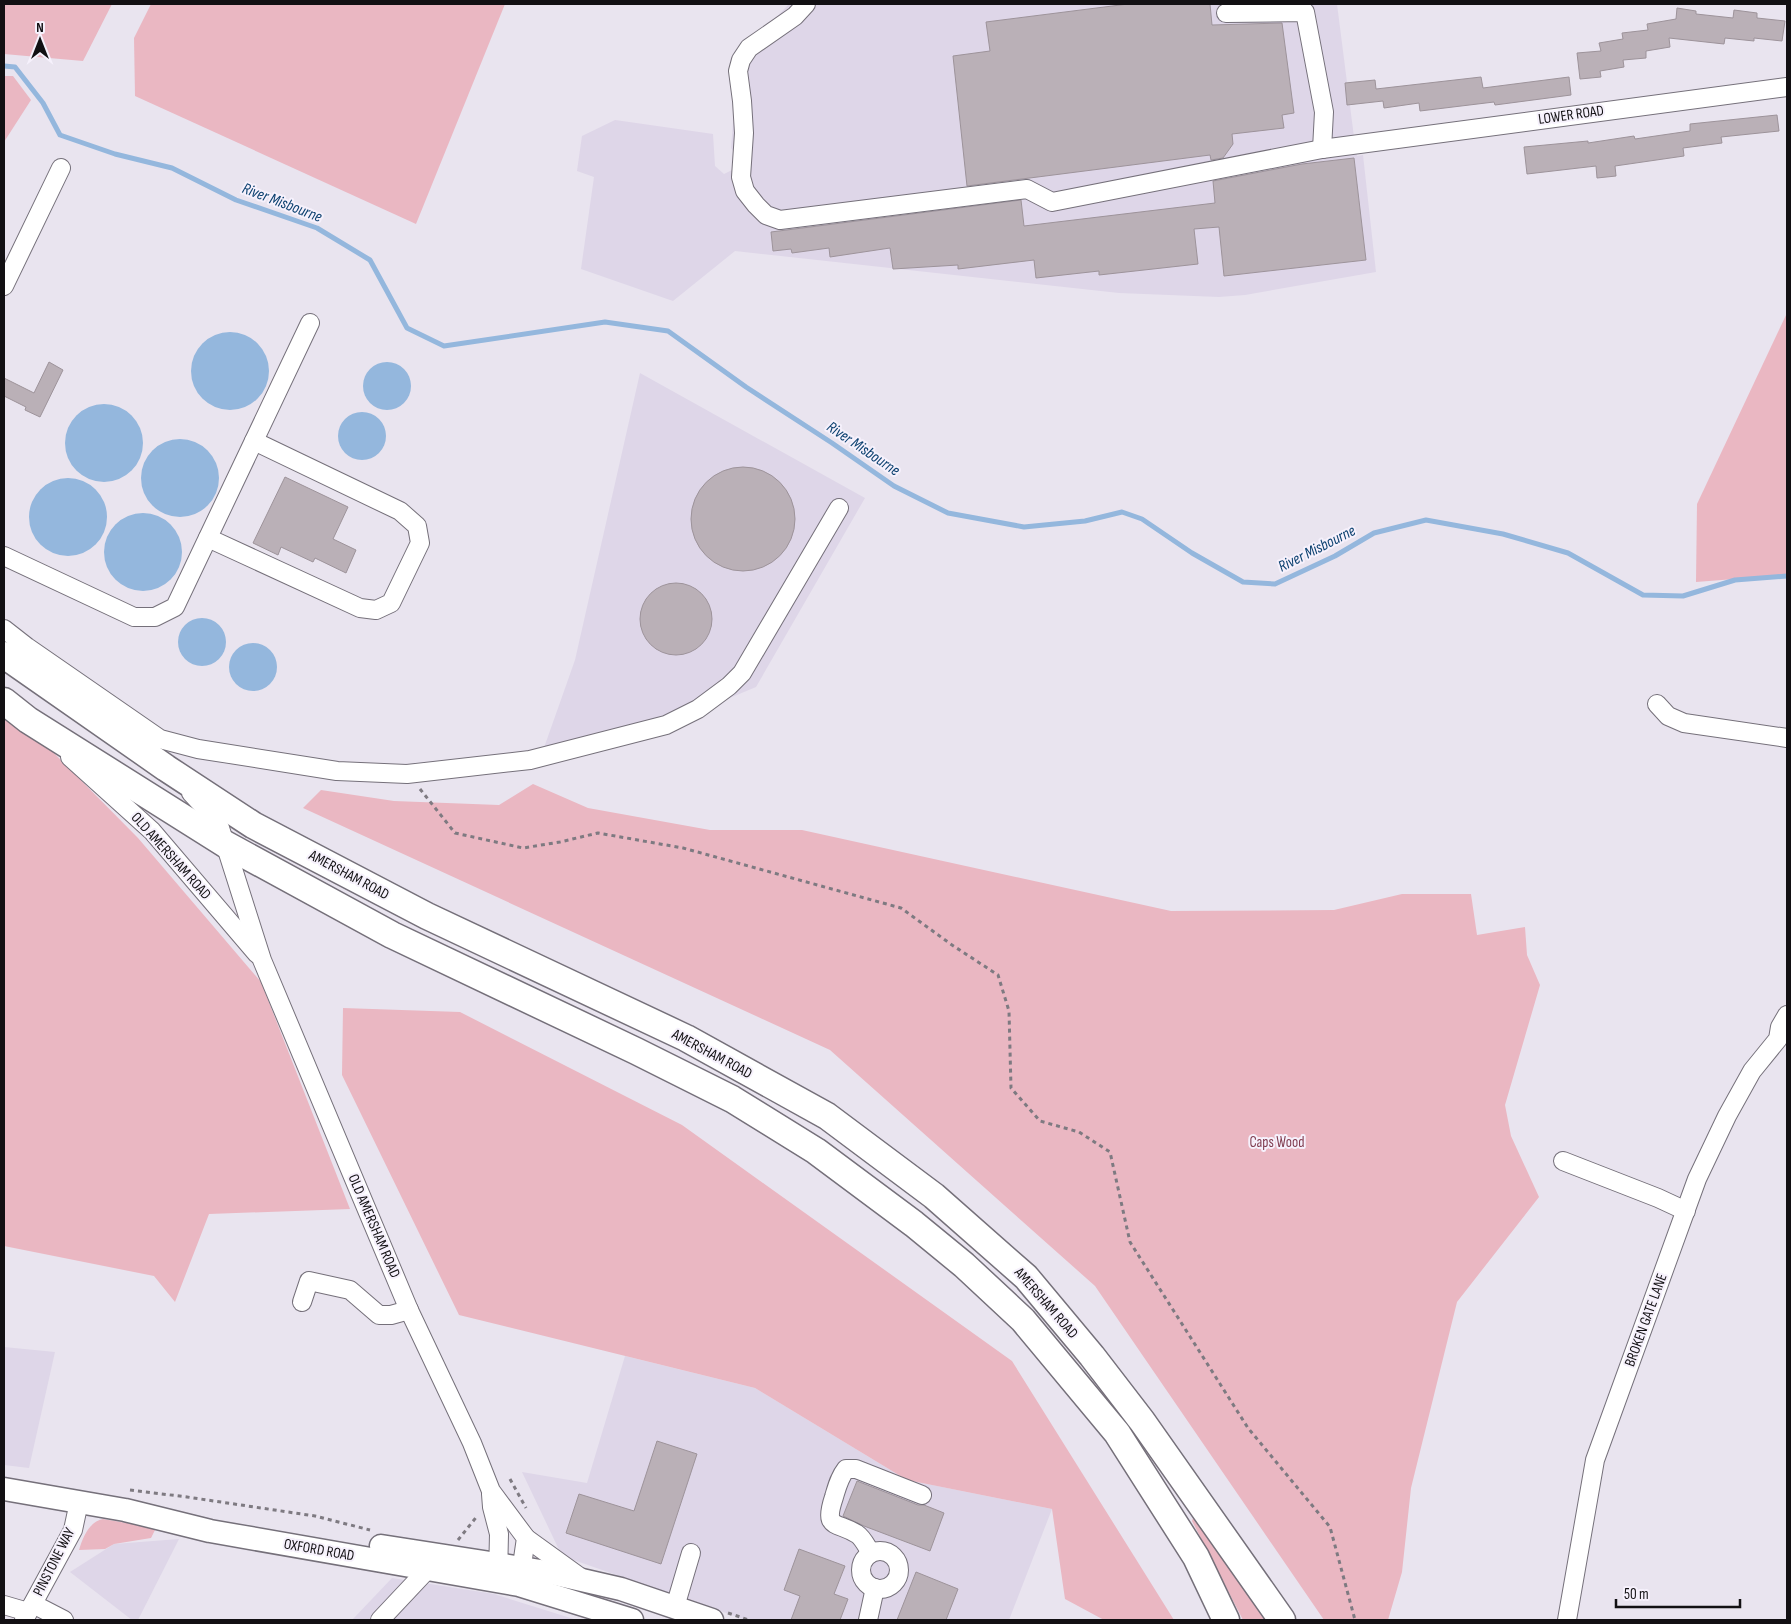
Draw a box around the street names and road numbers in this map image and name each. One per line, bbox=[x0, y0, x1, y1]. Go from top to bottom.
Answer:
street label: LOWER ROAD bbox=[1537, 101, 1605, 129]
street label: OLD AMERSHAM ROAD bbox=[127, 808, 215, 904]
street label: AMERSHAM ROAD bbox=[305, 845, 392, 904]
street label: AMERSHAM ROAD bbox=[668, 1024, 755, 1083]
street label: OLD AMERSHAM ROAD bbox=[344, 1171, 404, 1281]
street label: AMERSHAM ROAD bbox=[1009, 1263, 1082, 1342]
street label: BROKEN GATE LANE bbox=[1620, 1271, 1672, 1369]
street label: PINSTONE WAY bbox=[29, 1524, 80, 1599]
street label: OXFORD ROAD bbox=[282, 1534, 356, 1566]

